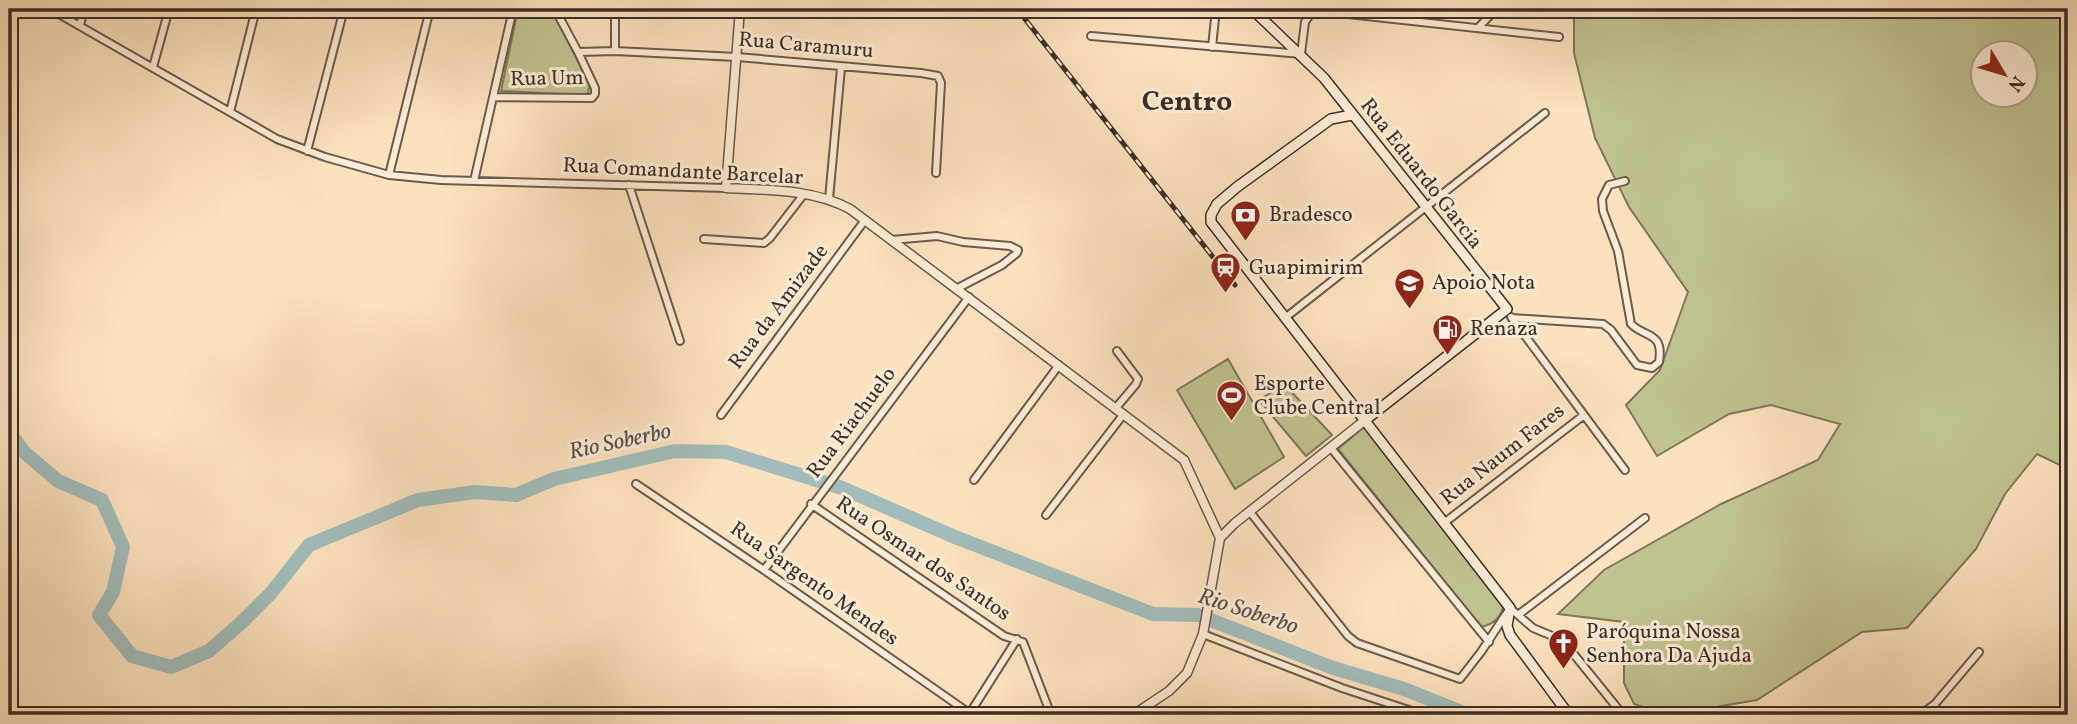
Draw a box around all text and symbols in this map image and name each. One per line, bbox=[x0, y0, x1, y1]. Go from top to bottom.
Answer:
street label: Rua Caramuru bbox=[737, 26, 875, 66]
north arrow bbox=[1968, 38, 2038, 108]
street label: Rua Um bbox=[510, 64, 584, 94]
text: N bbox=[2001, 70, 2030, 97]
district label: Centro bbox=[1142, 83, 1232, 122]
street label: Rua Eduardo Garcia bbox=[1353, 92, 1489, 256]
street label: Rua Comandante Barcelar bbox=[562, 151, 804, 193]
bank icon: Bradesco bbox=[1229, 198, 1263, 242]
place label: Bradesco bbox=[1269, 201, 1353, 230]
street label: Rua da Amizade bbox=[722, 238, 836, 376]
station icon: Guapimirim bbox=[1209, 251, 1243, 295]
place label: Guapimirim bbox=[1249, 254, 1364, 283]
school or university icon: Apoio Nota bbox=[1392, 266, 1426, 310]
place label: Apoio Nota bbox=[1432, 269, 1535, 298]
fuel station icon: Renaza bbox=[1430, 312, 1464, 356]
place label: Renaza bbox=[1470, 315, 1538, 344]
street label: Rua Riachuelo bbox=[801, 361, 903, 485]
place label: Esporte Clube Central bbox=[1254, 370, 1381, 423]
sports icon: Esporte Clube Central bbox=[1214, 379, 1248, 423]
street label: Rua Naum Fares bbox=[1435, 397, 1571, 513]
water label: Rio Soberbo bbox=[566, 415, 675, 468]
street label: Rua Osmar dos Santos bbox=[830, 490, 1016, 628]
street label: Rua Sargento Mendes bbox=[724, 515, 904, 653]
water label: Rio Soberbo bbox=[1194, 581, 1303, 643]
place label: Paróquina Nossa Senhora Da Ajuda bbox=[1586, 618, 1752, 671]
church icon: Paróquina Nossa Senhora Da Ajuda bbox=[1546, 627, 1580, 671]

